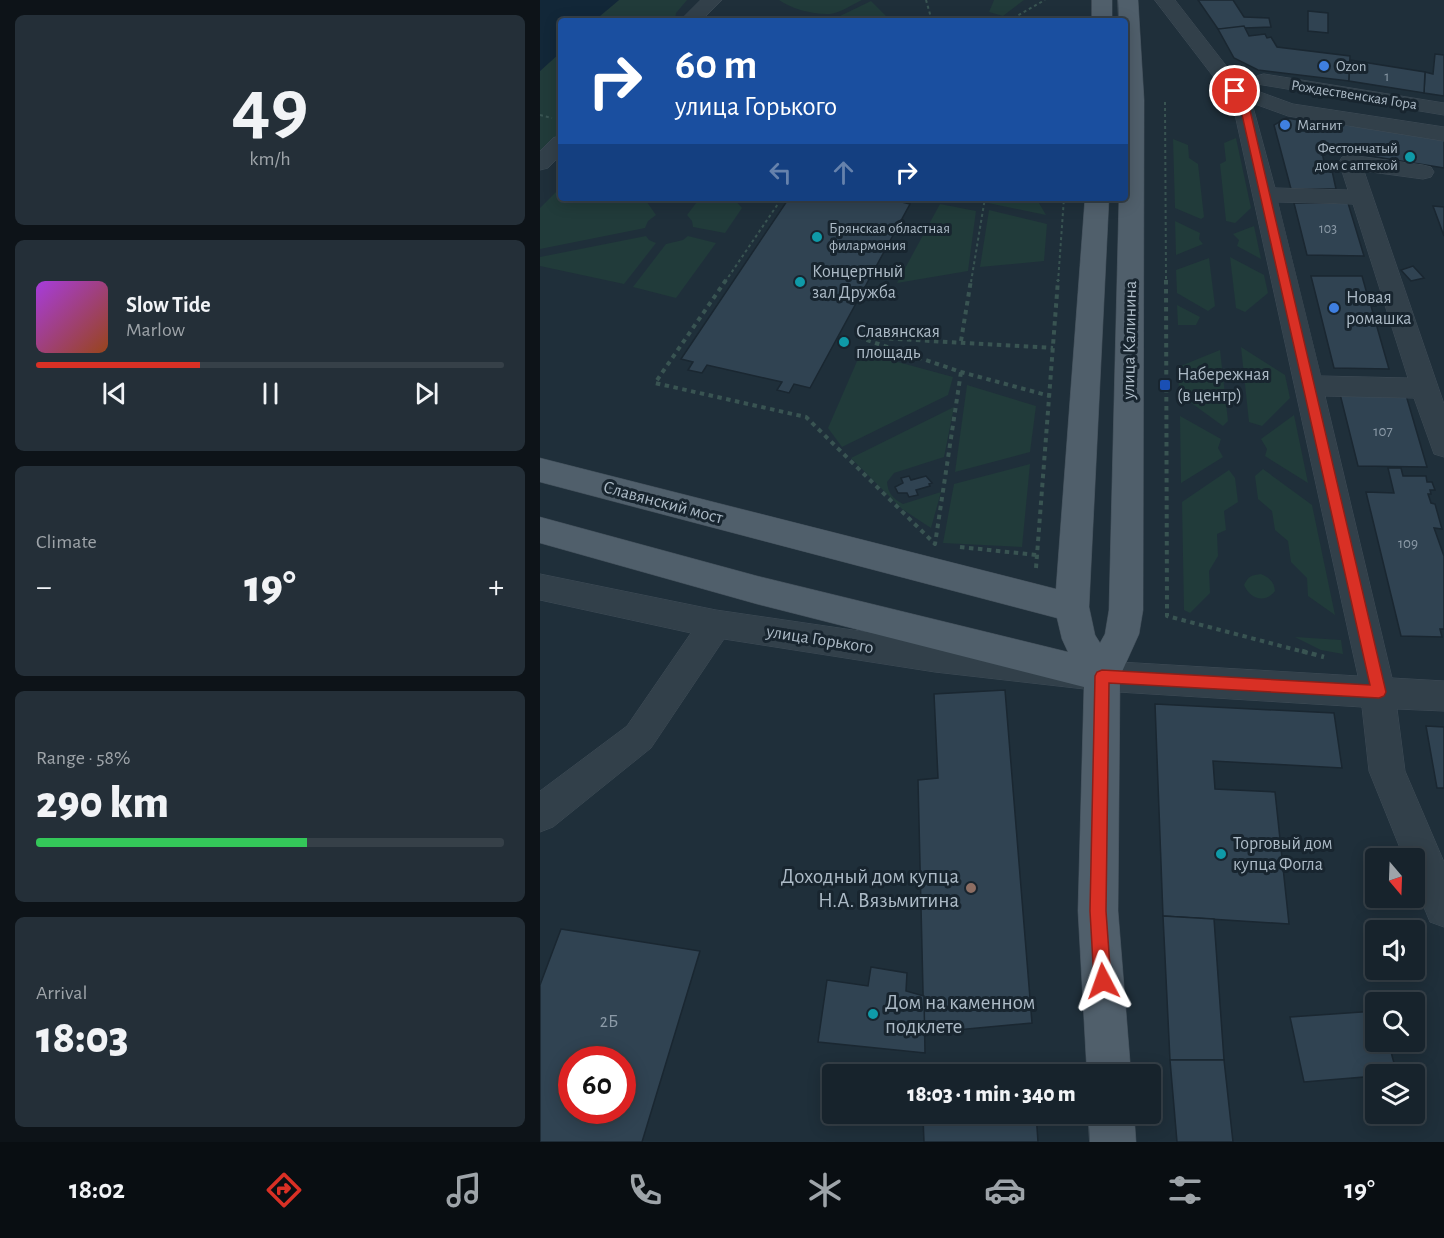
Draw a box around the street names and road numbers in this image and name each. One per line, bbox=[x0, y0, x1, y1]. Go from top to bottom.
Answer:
street label: Рождественская Гора bbox=[1290, 78, 1418, 112]
street label: улица Калинина bbox=[1120, 281, 1140, 400]
street label: Славянский мост bbox=[601, 478, 725, 528]
street label: улица Горького bbox=[764, 623, 875, 657]

